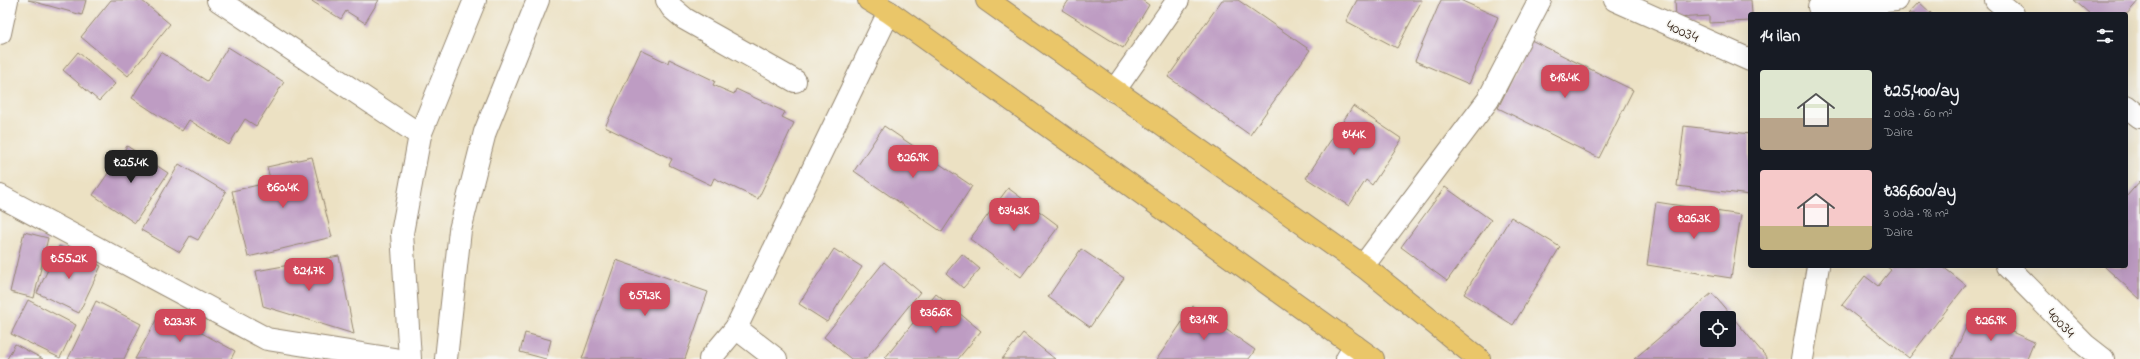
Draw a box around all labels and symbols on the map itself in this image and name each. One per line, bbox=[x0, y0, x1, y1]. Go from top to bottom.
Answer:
street label: 40034 bbox=[1662, 14, 1703, 50]
pin: ₺18.4K bbox=[1532, 65, 1598, 99]
pin: ₺44K bbox=[1330, 122, 1378, 156]
pin: ₺26.9K bbox=[880, 145, 946, 179]
pin: ₺25.4K bbox=[98, 150, 164, 184]
pin: ₺60.4K bbox=[250, 175, 316, 209]
pin: ₺34.3K bbox=[981, 198, 1047, 232]
pin: ₺26.3K bbox=[1661, 206, 1727, 240]
pin: ₺55.2K bbox=[36, 246, 102, 280]
pin: ₺21.7K bbox=[276, 258, 342, 292]
pin: ₺59.3K bbox=[612, 283, 678, 317]
pin: ₺36.6K bbox=[903, 300, 969, 334]
street label: 40034 bbox=[2040, 303, 2081, 344]
pin: ₺31.9K bbox=[1171, 307, 1237, 341]
pin: ₺26.9K bbox=[1958, 308, 2024, 342]
pin: ₺23.3K bbox=[147, 309, 213, 343]

